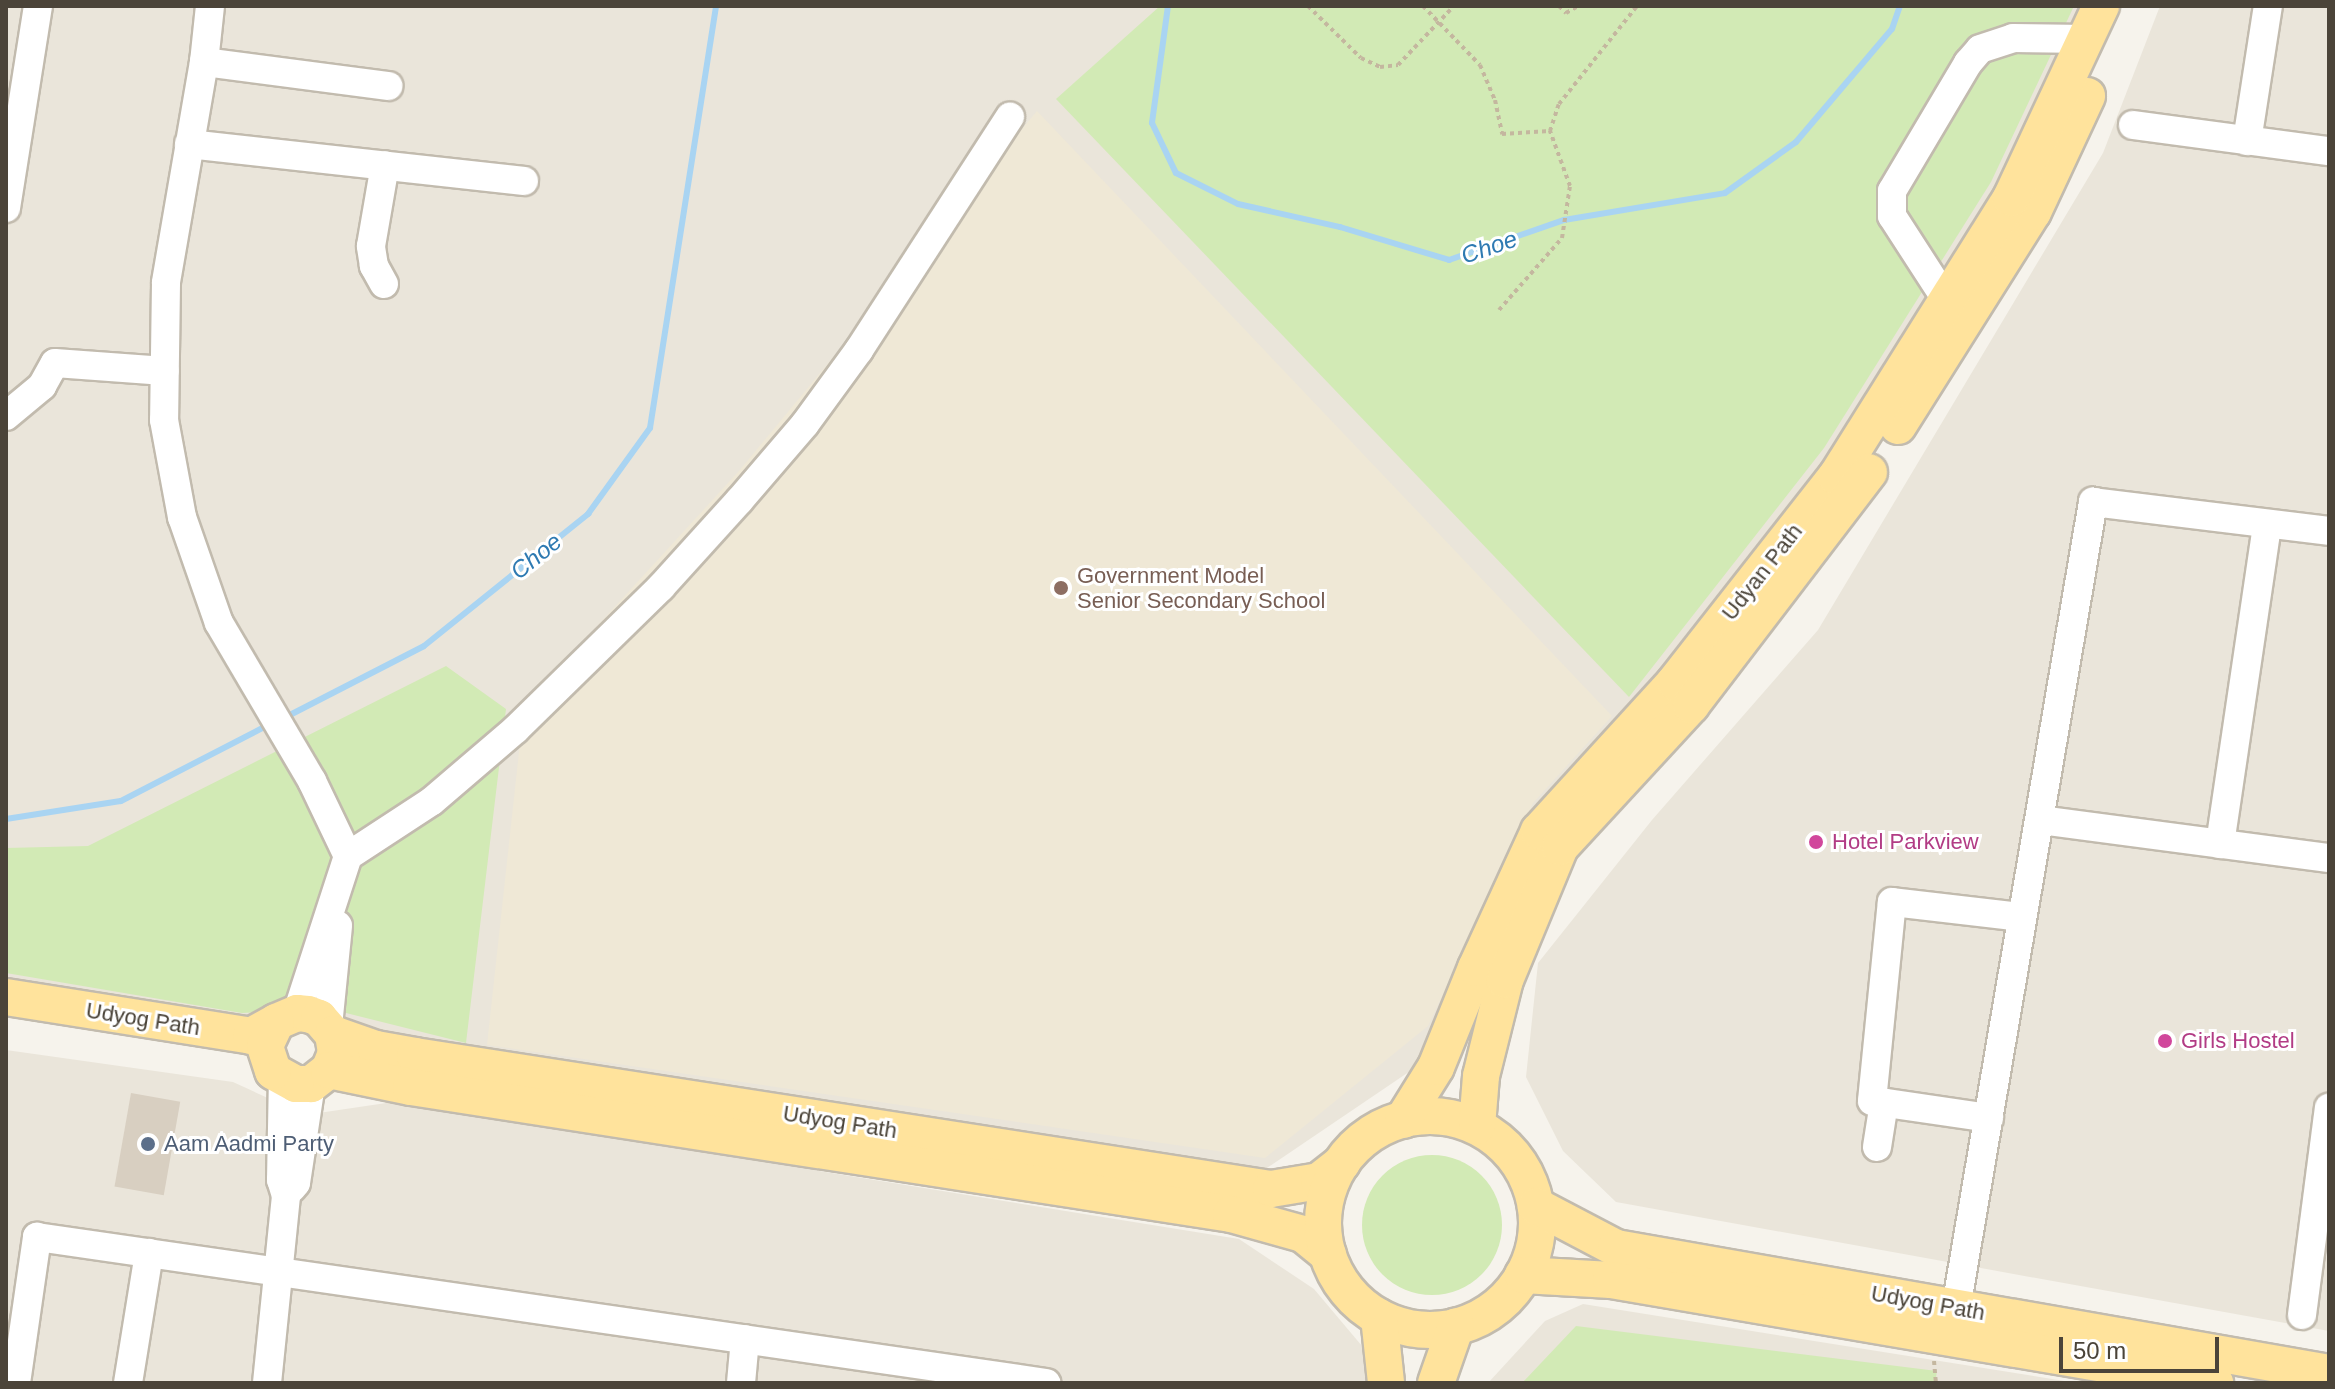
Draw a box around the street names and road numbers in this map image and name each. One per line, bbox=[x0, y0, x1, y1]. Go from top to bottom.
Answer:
street label: Udyan Path bbox=[1716, 519, 1808, 625]
street label: Udyog Path bbox=[84, 997, 202, 1041]
street label: Udyog Path bbox=[781, 1100, 899, 1144]
street label: Udyog Path bbox=[1869, 1280, 1987, 1326]

